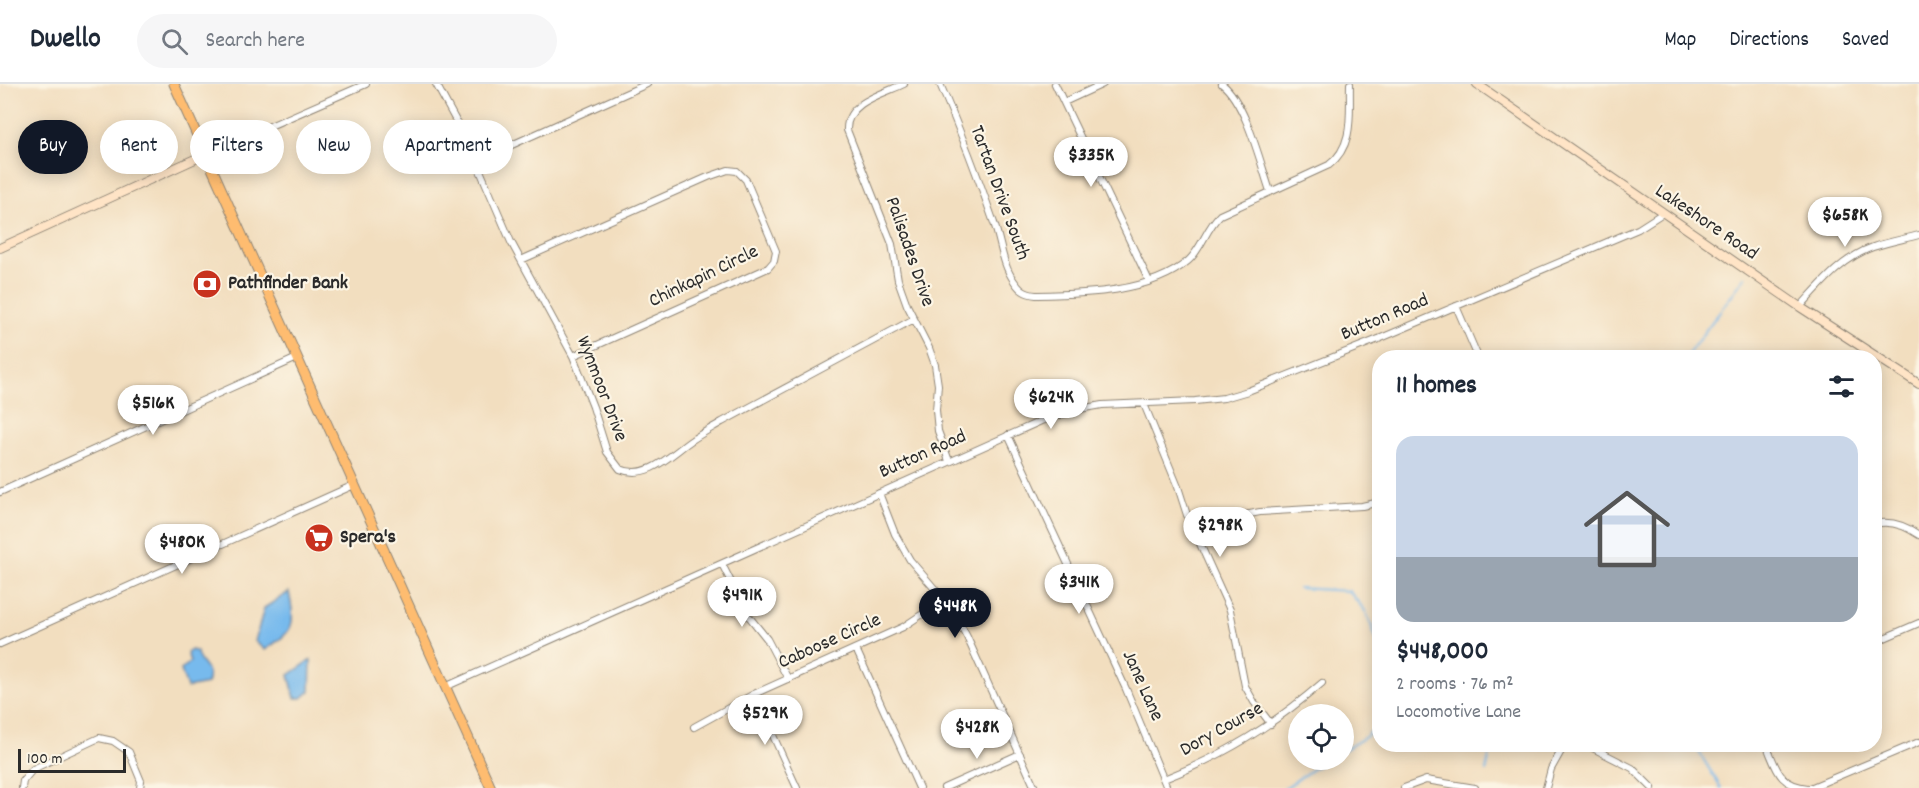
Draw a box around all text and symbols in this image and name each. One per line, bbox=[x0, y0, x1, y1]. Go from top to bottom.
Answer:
search box bbox=[137, 14, 557, 68]
text: Dwello bbox=[30, 21, 101, 61]
icon: search bbox=[158, 25, 191, 58]
text: Search here bbox=[206, 26, 305, 57]
text: Map bbox=[1665, 26, 1696, 56]
text: Directions bbox=[1729, 26, 1809, 56]
text: Saved bbox=[1842, 26, 1889, 56]
chip: Buy bbox=[18, 120, 88, 174]
chip: Rent bbox=[100, 120, 178, 174]
chip: Filters bbox=[190, 120, 284, 174]
chip: New bbox=[296, 120, 371, 174]
chip: Apartment bbox=[383, 120, 513, 174]
street label: Tartan Drive South bbox=[962, 122, 1036, 264]
pin: $335K bbox=[1049, 137, 1133, 188]
text: $335K bbox=[1068, 142, 1114, 170]
street label: Lakeshore Road bbox=[1649, 178, 1763, 268]
street label: Palisades Drive bbox=[877, 193, 941, 311]
pin: $658K bbox=[1803, 197, 1887, 248]
text: $658K bbox=[1822, 202, 1868, 230]
street label: Chinkapin Circle bbox=[644, 238, 764, 316]
bank icon: Pathfinder Bank bbox=[191, 268, 223, 300]
place label: Pathfinder Bank bbox=[228, 270, 348, 298]
street label: Button Road bbox=[1337, 287, 1433, 349]
street label: Wynmoor Drive bbox=[568, 332, 634, 446]
text: 11 homes bbox=[1396, 368, 1477, 405]
icon: filters bbox=[1825, 370, 1858, 403]
pin: $624K bbox=[1009, 379, 1093, 430]
text: $624K bbox=[1028, 384, 1074, 412]
pin: $516K bbox=[111, 385, 195, 436]
text: $516K bbox=[132, 390, 174, 418]
street label: Button Road bbox=[875, 423, 971, 487]
icon: home bbox=[1573, 475, 1681, 583]
pin: $298K bbox=[1178, 507, 1262, 558]
text: $298K bbox=[1197, 512, 1243, 540]
supermarket icon: Spera's bbox=[303, 522, 335, 554]
pin: $480K bbox=[140, 524, 224, 575]
place label: Spera's bbox=[340, 524, 396, 552]
text: $480K bbox=[159, 529, 205, 557]
pin: $341K bbox=[1037, 564, 1121, 615]
text: $341K bbox=[1059, 569, 1099, 597]
pin: $491K bbox=[700, 577, 784, 628]
text: $491K bbox=[721, 582, 763, 610]
pin: $448K bbox=[913, 588, 997, 639]
text: $448K bbox=[933, 593, 977, 621]
street label: Caboose Circle bbox=[774, 607, 886, 677]
text: $448,000 bbox=[1396, 634, 1489, 671]
street label: Jane Lane bbox=[1114, 646, 1170, 726]
text: 2 rooms · 76 m² bbox=[1396, 671, 1514, 699]
pin: $529K bbox=[723, 695, 807, 746]
street label: Dory Course bbox=[1175, 696, 1269, 764]
text: Locomotive Lane bbox=[1396, 699, 1521, 727]
text: $529K bbox=[742, 700, 788, 728]
map controls bbox=[1288, 704, 1354, 770]
button: locate bbox=[1288, 704, 1354, 770]
pin: $428K bbox=[935, 709, 1019, 760]
text: $428K bbox=[955, 714, 999, 742]
scale bar bbox=[18, 746, 126, 774]
text: 100 m bbox=[27, 748, 63, 771]

